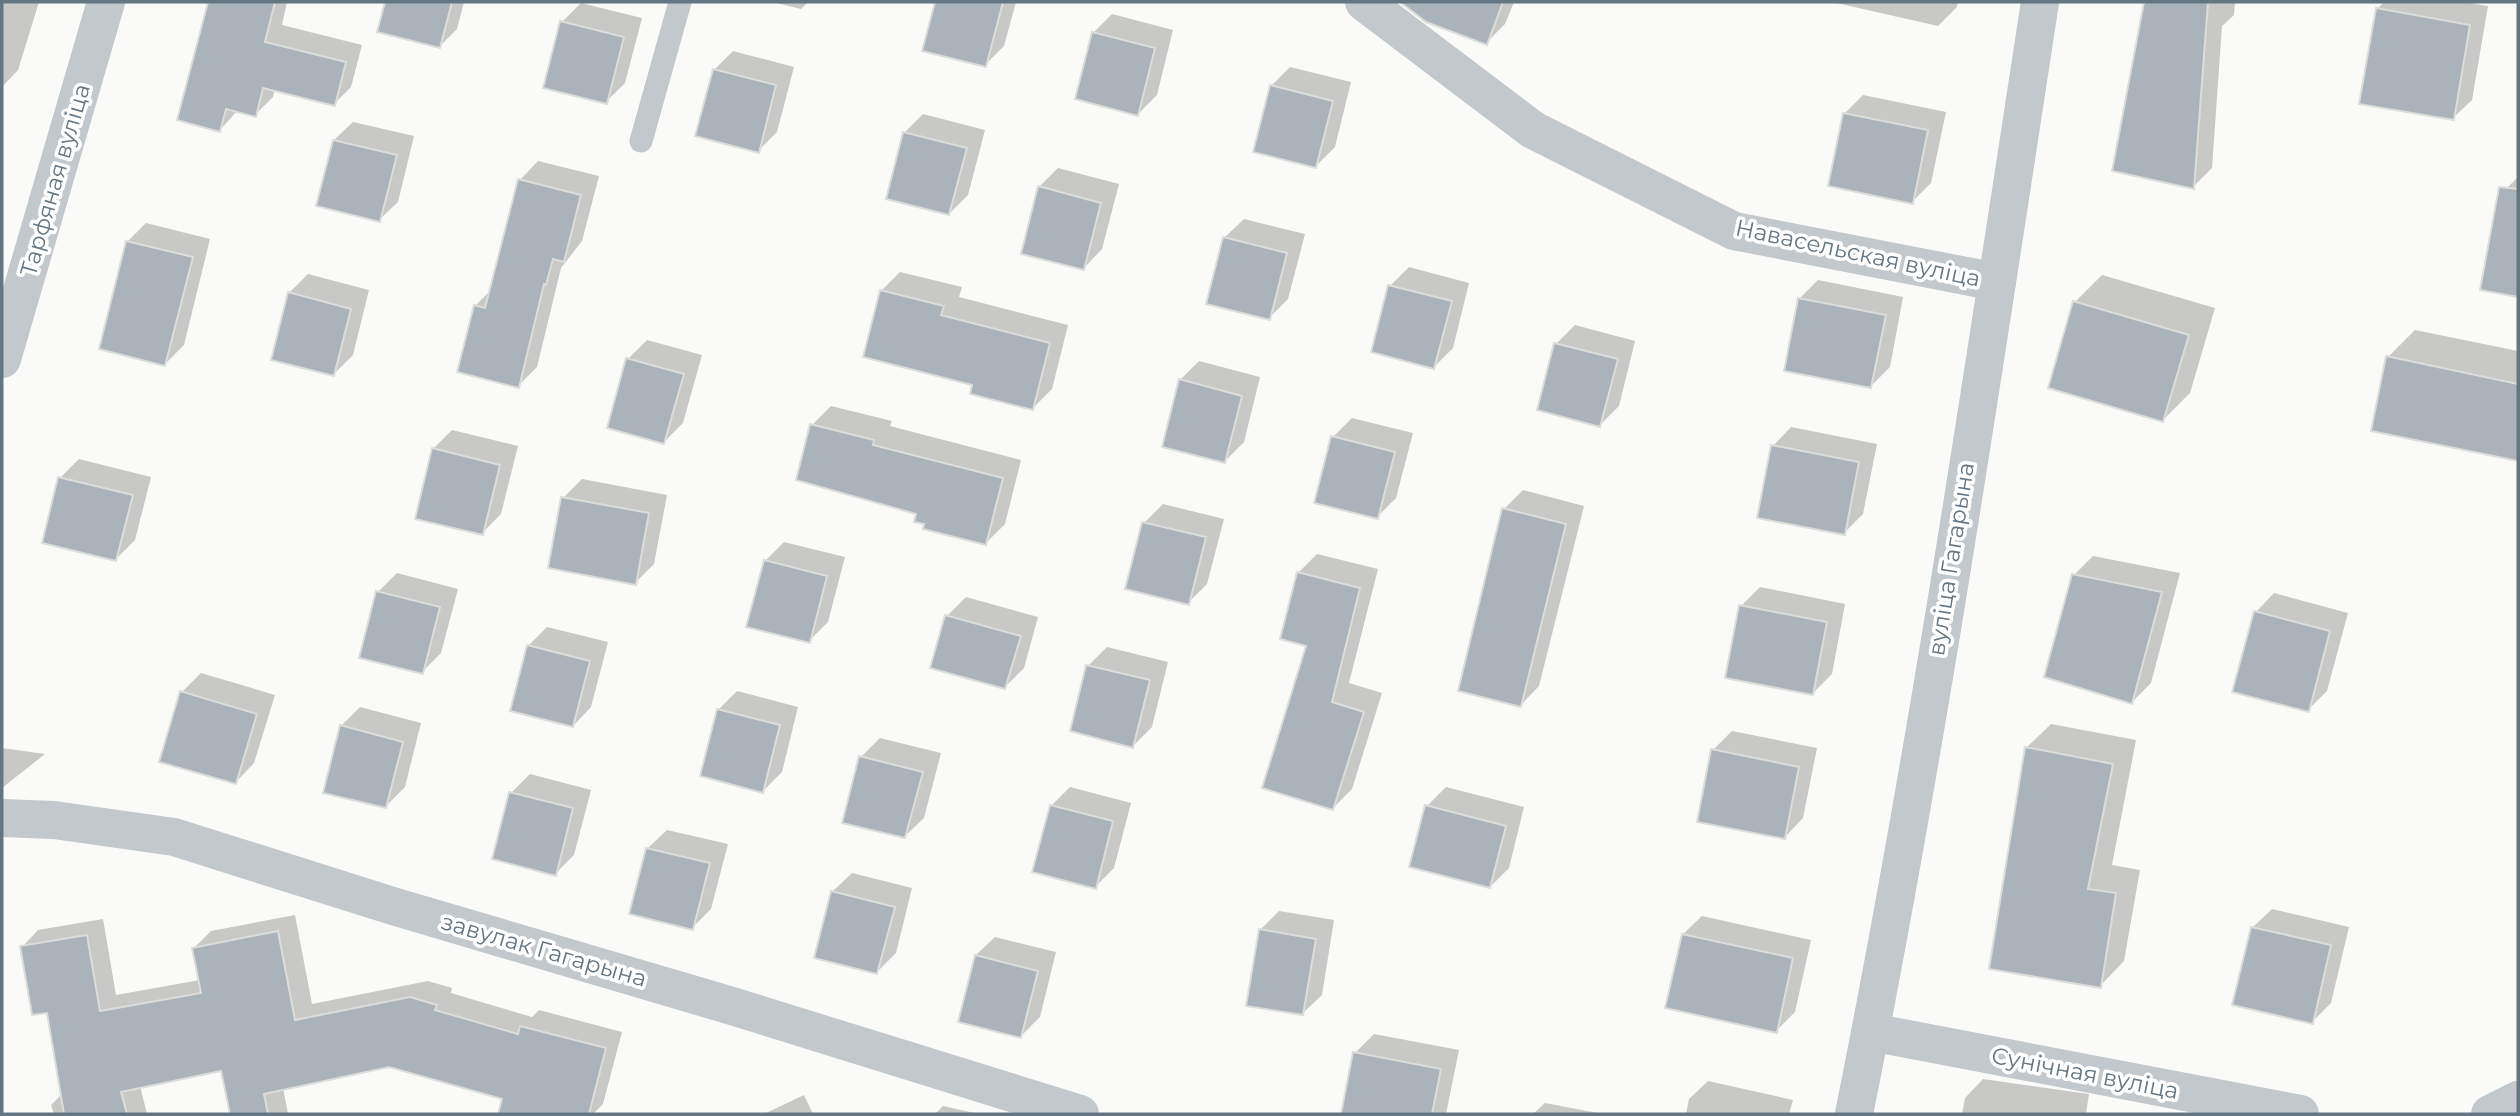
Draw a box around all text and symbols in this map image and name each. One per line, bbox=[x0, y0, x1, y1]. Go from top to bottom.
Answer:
street label: Тарфяная вуліца bbox=[14, 81, 96, 279]
street label: Навасельская вуліца bbox=[1733, 213, 1983, 293]
street label: вуліца Гагарына bbox=[1922, 460, 1980, 658]
street label: завулак Гагарына bbox=[438, 907, 650, 993]
street label: Сунічная вуліца bbox=[1989, 1041, 2181, 1105]

